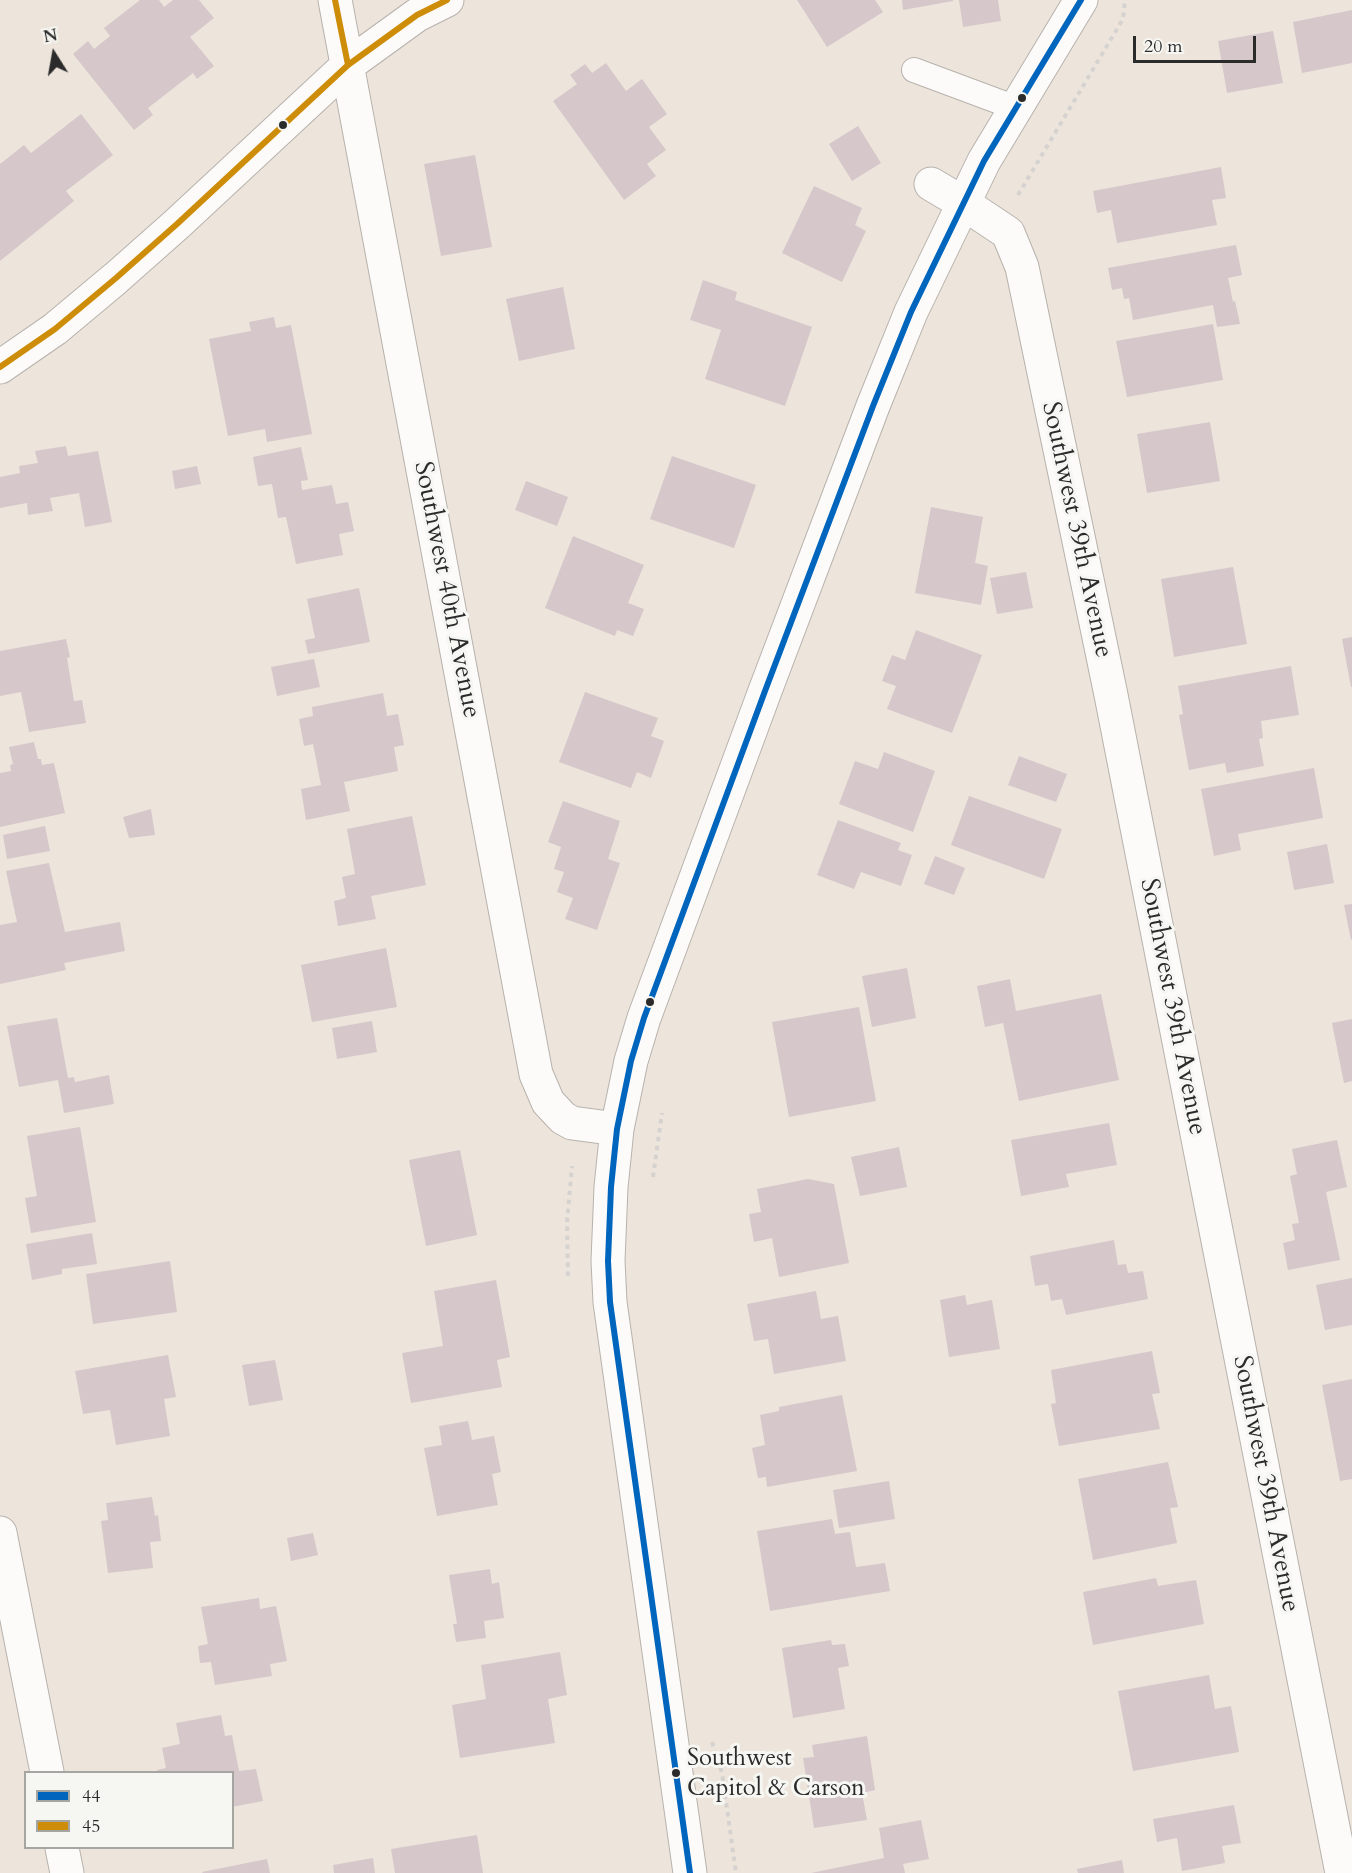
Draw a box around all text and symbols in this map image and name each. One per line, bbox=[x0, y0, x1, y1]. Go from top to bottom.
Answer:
north arrow bbox=[24, 24, 84, 84]
text: N bbox=[42, 24, 59, 48]
scale bar bbox=[1136, 24, 1259, 62]
text: 20 m bbox=[1144, 34, 1183, 59]
unlabelled marker bbox=[1016, 92, 1028, 104]
unlabelled marker bbox=[277, 119, 289, 131]
street label: Southwest 39th Avenue bbox=[1034, 399, 1118, 661]
street label: Southwest 40th Avenue bbox=[406, 459, 486, 721]
street label: Southwest 39th Avenue bbox=[1132, 876, 1212, 1138]
unlabelled marker bbox=[644, 996, 656, 1008]
street label: Southwest 39th Avenue bbox=[1225, 1353, 1305, 1615]
place label: Southwest Capitol & Carson bbox=[687, 1745, 865, 1801]
marker: Southwest Capitol & Carson bbox=[670, 1767, 682, 1779]
legend bbox=[24, 1771, 234, 1849]
text: 44 bbox=[82, 1784, 100, 1809]
text: 45 bbox=[82, 1814, 100, 1839]

